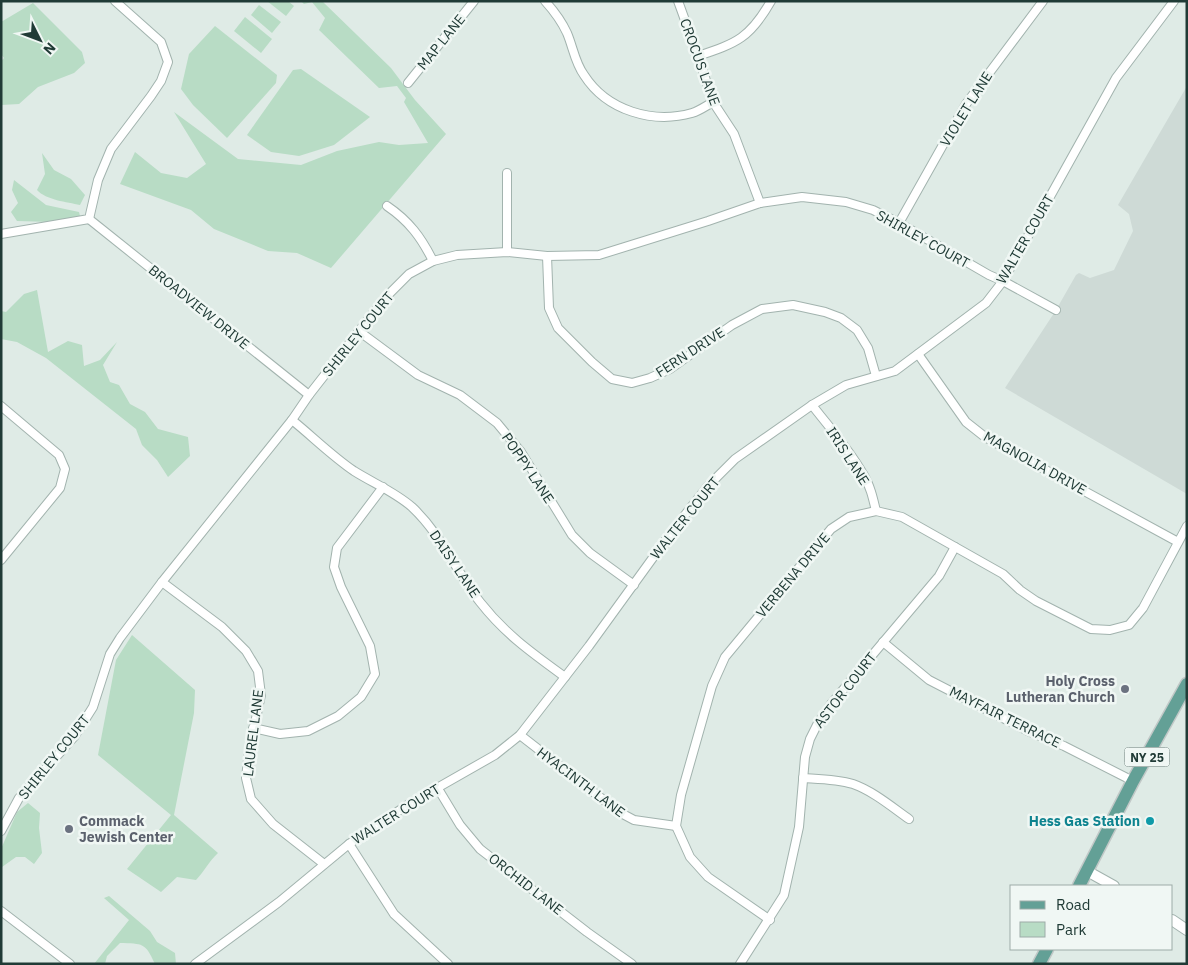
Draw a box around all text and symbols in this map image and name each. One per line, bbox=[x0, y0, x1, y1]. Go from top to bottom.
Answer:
street label: MAP LANE bbox=[413, 11, 469, 73]
north arrow bbox=[15, 15, 65, 65]
street label: CROCUS LANE bbox=[676, 16, 724, 108]
text: N bbox=[40, 39, 60, 58]
street label: VIOLET LANE bbox=[936, 68, 996, 150]
street label: WALTER COURT bbox=[992, 191, 1058, 287]
street label: SHIRLEY COURT bbox=[873, 206, 973, 272]
street label: BROADVIEW DRIVE bbox=[145, 261, 253, 353]
street label: SHIRLEY COURT bbox=[318, 288, 398, 380]
street label: FERN DRIVE bbox=[652, 323, 728, 381]
street label: IRIS LANE bbox=[823, 423, 873, 489]
street label: MAGNOLIA DRIVE bbox=[980, 427, 1090, 499]
street label: POPPY LANE bbox=[498, 429, 558, 507]
street label: WALTER COURT bbox=[646, 473, 724, 563]
street label: DAISY LANE bbox=[426, 527, 484, 601]
street label: VERBENA DRIVE bbox=[752, 529, 834, 621]
street label: ASTOR COURT bbox=[810, 648, 880, 732]
place label: Holy Cross Lutheran Church bbox=[1006, 672, 1115, 706]
street label: MAYFAIR TERRACE bbox=[946, 682, 1064, 752]
marker: Holy Cross Lutheran Church bbox=[1119, 683, 1131, 695]
street label: LAUREL LANE bbox=[239, 689, 267, 777]
street label: SHIRLEY COURT bbox=[14, 711, 94, 803]
street label: HYACINTH LANE bbox=[533, 743, 629, 821]
road number: NY 25 bbox=[1124, 748, 1170, 766]
street label: WALTER COURT bbox=[349, 780, 443, 848]
place label: Commack Jewish Center bbox=[79, 812, 174, 846]
place label: Hess Gas Station bbox=[1029, 812, 1140, 830]
marker: Hess Gas Station bbox=[1144, 815, 1156, 827]
marker: Commack Jewish Center bbox=[63, 823, 75, 835]
street label: ORCHID LANE bbox=[485, 849, 567, 919]
legend bbox=[1010, 885, 1173, 950]
text: Road bbox=[1056, 895, 1091, 914]
text: Park bbox=[1056, 920, 1086, 939]

